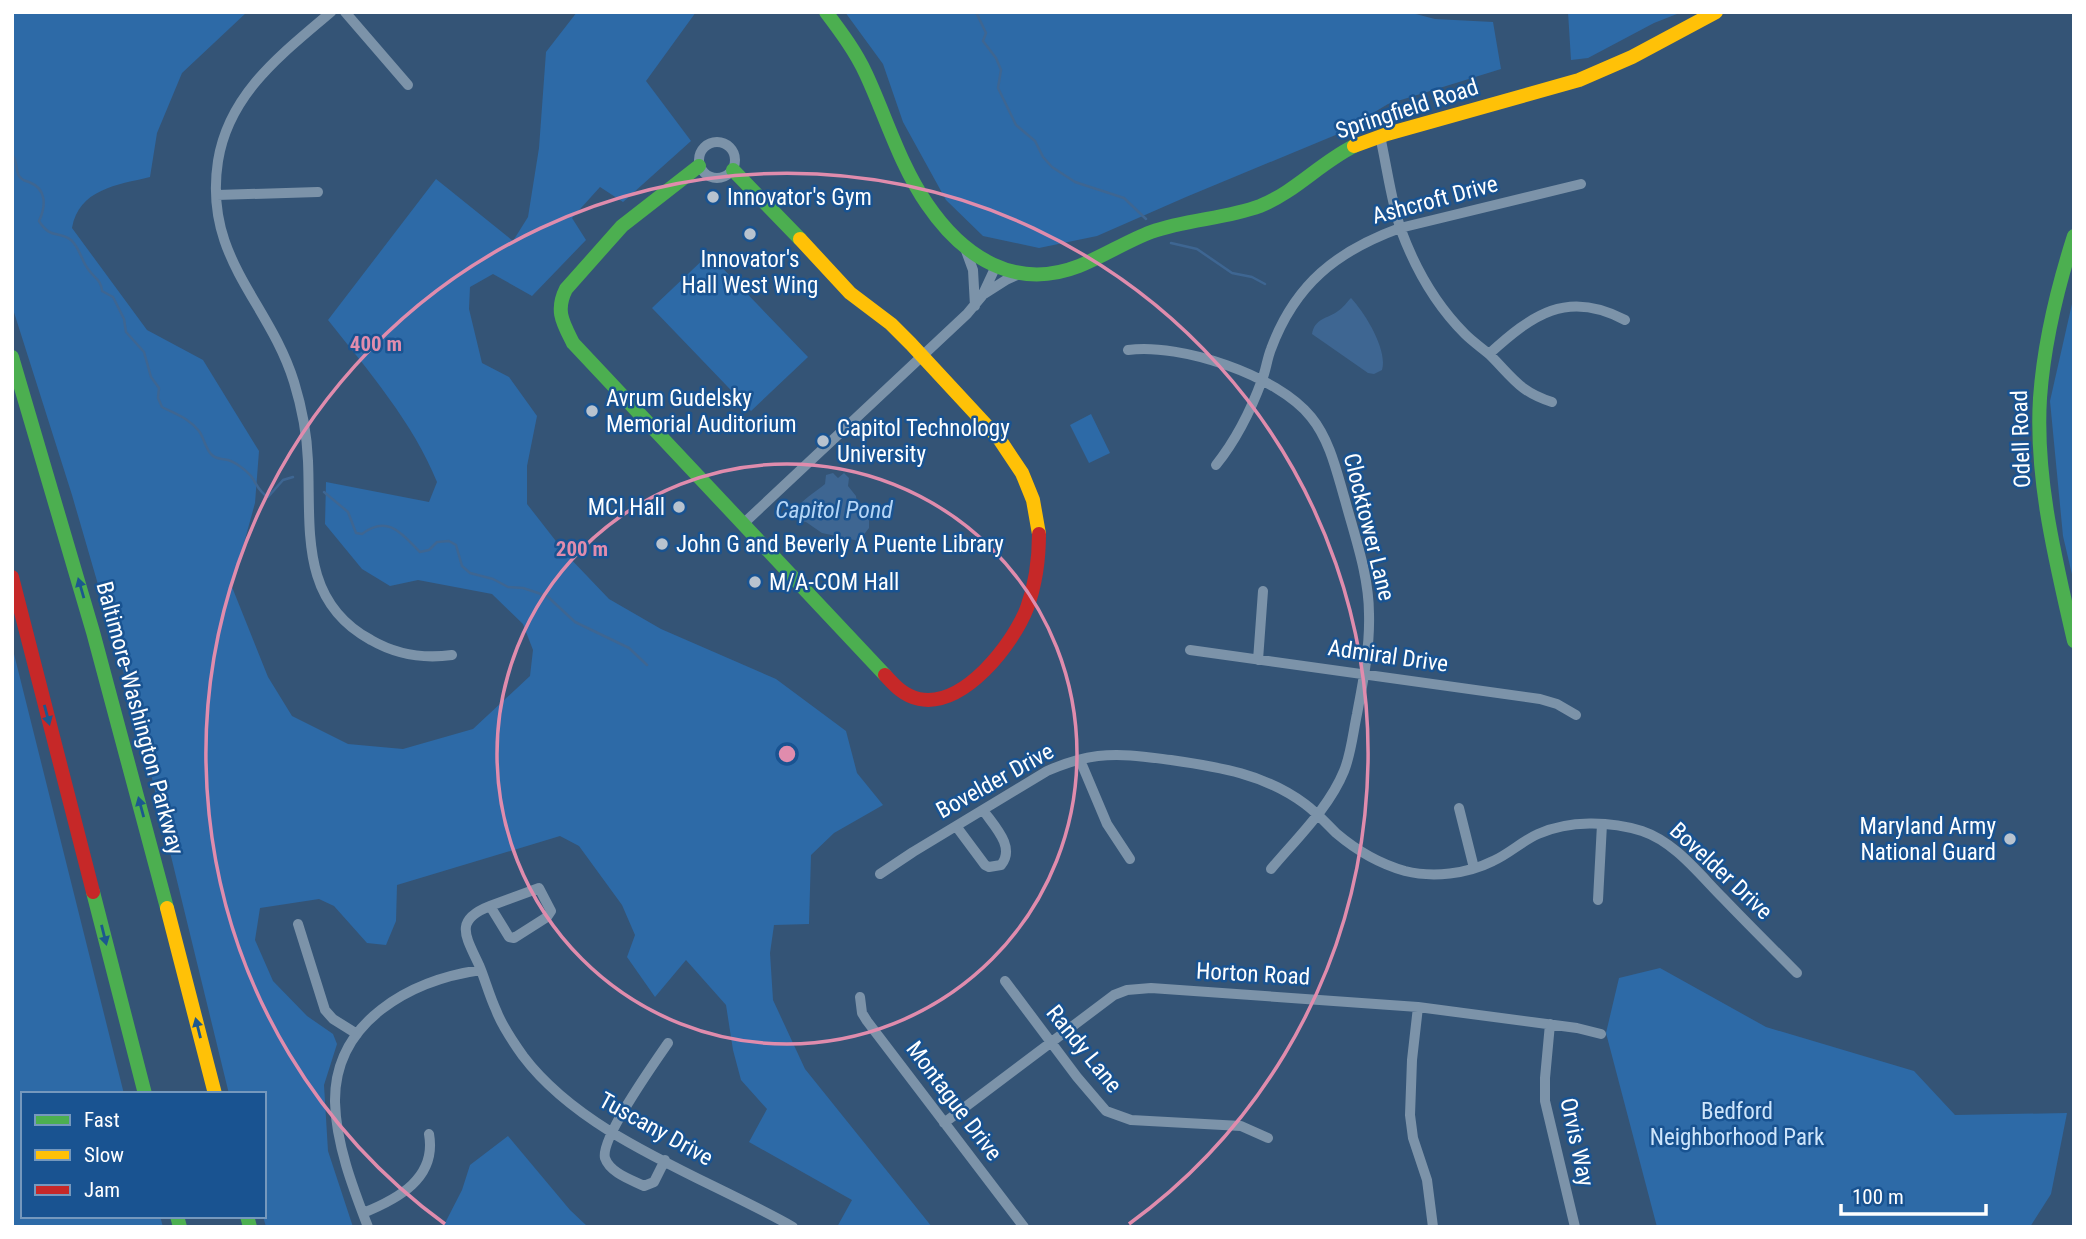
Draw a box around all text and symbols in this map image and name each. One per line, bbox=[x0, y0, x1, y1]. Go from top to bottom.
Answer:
street label: Springfield Road bbox=[1332, 73, 1482, 145]
street label: Ashcroft Drive bbox=[1369, 170, 1501, 230]
place label: Innovator's Gym bbox=[727, 184, 872, 211]
marker: Innovator's Gym bbox=[705, 189, 721, 205]
marker: Innovator's Hall West Wing bbox=[742, 226, 758, 242]
place label: Innovator's Hall West Wing bbox=[682, 246, 818, 299]
text: 400 m bbox=[350, 332, 402, 356]
place label: Avrum Gudelsky Memorial Auditorium bbox=[606, 385, 797, 438]
street label: Odell Road bbox=[2006, 390, 2036, 488]
marker: Avrum Gudelsky Memorial Auditorium bbox=[584, 403, 600, 419]
place label: Capitol Technology University bbox=[837, 415, 1010, 468]
marker: Capitol Technology University bbox=[815, 433, 831, 449]
street label: Clocktower Lane bbox=[1338, 451, 1400, 603]
place label: MCI Hall bbox=[588, 494, 665, 521]
water label: Capitol Pond bbox=[775, 496, 893, 524]
marker: MCI Hall bbox=[671, 499, 687, 515]
place label: John G and Beverly A Puente Library bbox=[676, 531, 1004, 558]
marker: John G and Beverly A Puente Library bbox=[654, 536, 670, 552]
text: 200 m bbox=[556, 537, 608, 561]
place label: M/A-COM Hall bbox=[769, 569, 899, 596]
marker: M/A-COM Hall bbox=[747, 574, 763, 590]
one-way arrow bbox=[76, 577, 86, 598]
street label: Baltimore-Washington Parkway bbox=[91, 579, 190, 858]
street label: Admiral Drive bbox=[1326, 634, 1450, 678]
one-way arrow bbox=[42, 704, 53, 726]
street label: Bovelder Drive bbox=[932, 738, 1058, 824]
centre of rings bbox=[775, 742, 799, 766]
one-way arrow bbox=[136, 796, 146, 817]
place label: Maryland Army National Guard bbox=[1860, 813, 1996, 866]
street label: Bovelder Drive bbox=[1664, 817, 1778, 925]
marker: Maryland Army National Guard bbox=[2002, 831, 2018, 847]
one-way arrow bbox=[99, 924, 110, 946]
street label: Horton Road bbox=[1195, 958, 1311, 990]
street label: Randy Lane bbox=[1041, 1000, 1127, 1098]
one-way arrow bbox=[192, 1016, 203, 1038]
street label: Montague Drive bbox=[900, 1036, 1008, 1166]
street label: Tuscany Drive bbox=[594, 1087, 718, 1171]
legend bbox=[21, 1092, 266, 1218]
street label: Orvis Way bbox=[1554, 1095, 1600, 1189]
park label: Bedford Neighborhood Park bbox=[1650, 1098, 1825, 1151]
text: Fast bbox=[84, 1108, 120, 1132]
text: Slow bbox=[84, 1143, 124, 1167]
scale bar bbox=[1841, 1172, 1986, 1216]
text: Jam bbox=[84, 1178, 120, 1202]
text: 100 m bbox=[1852, 1185, 1904, 1209]

